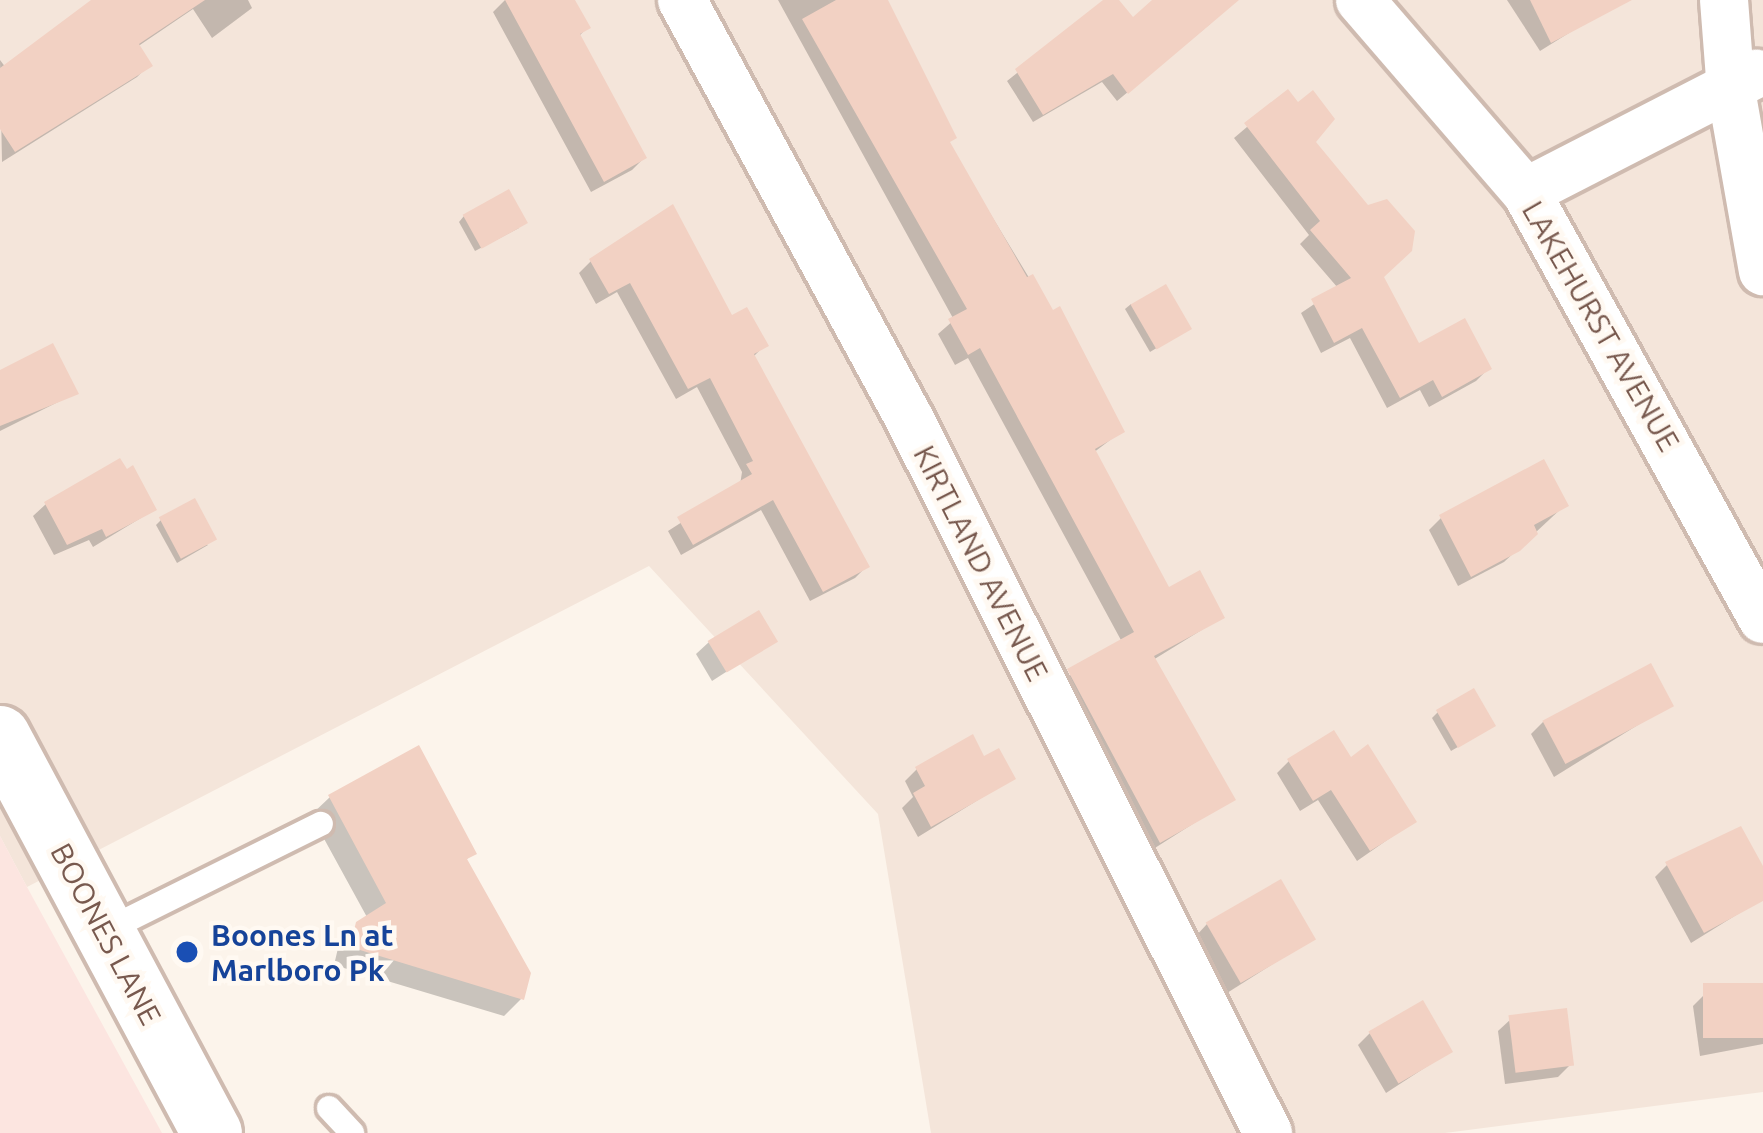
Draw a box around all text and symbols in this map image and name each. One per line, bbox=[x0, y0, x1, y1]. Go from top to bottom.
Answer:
street label: LAKEHURST AVENUE bbox=[1515, 195, 1687, 457]
street label: KIRTLAND AVENUE bbox=[906, 439, 1056, 687]
street label: BOONES LANE bbox=[43, 837, 169, 1031]
place label: Boones Ln at Marlboro Pk bbox=[211, 917, 393, 988]
marker: Boones Ln at Marlboro Pk bbox=[174, 939, 200, 965]

